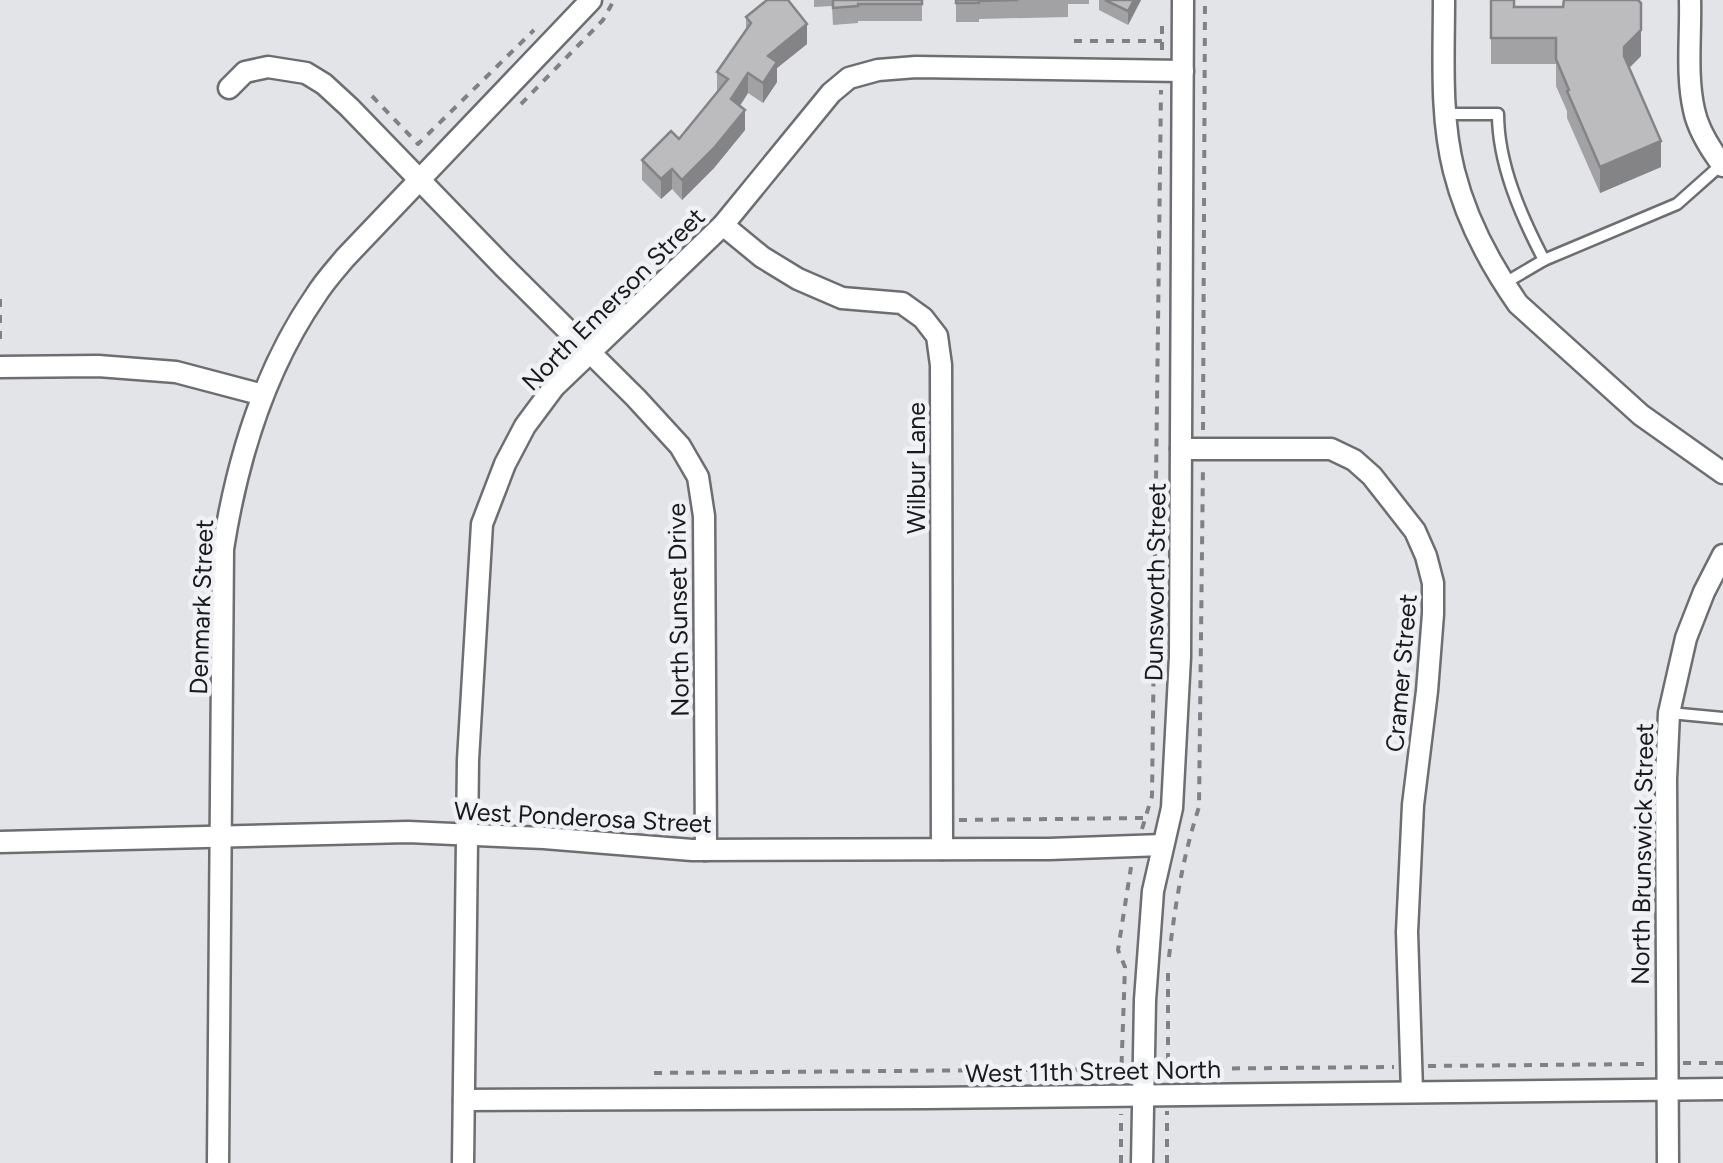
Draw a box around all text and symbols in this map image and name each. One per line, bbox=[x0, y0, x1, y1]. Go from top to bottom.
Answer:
street label: North Emerson Street bbox=[515, 201, 711, 397]
street label: Wilbur Lane bbox=[901, 402, 931, 534]
street label: Dunsworth Street bbox=[1138, 482, 1172, 682]
street label: North Sunset Drive bbox=[661, 503, 695, 717]
street label: Denmark Street bbox=[183, 519, 219, 695]
street label: Cramer Street bbox=[1379, 593, 1423, 753]
street label: North Brunswick Street bbox=[1625, 723, 1659, 985]
street label: West Ponderosa Street bbox=[453, 795, 713, 839]
street label: West 11th Street North bbox=[965, 1054, 1221, 1088]

